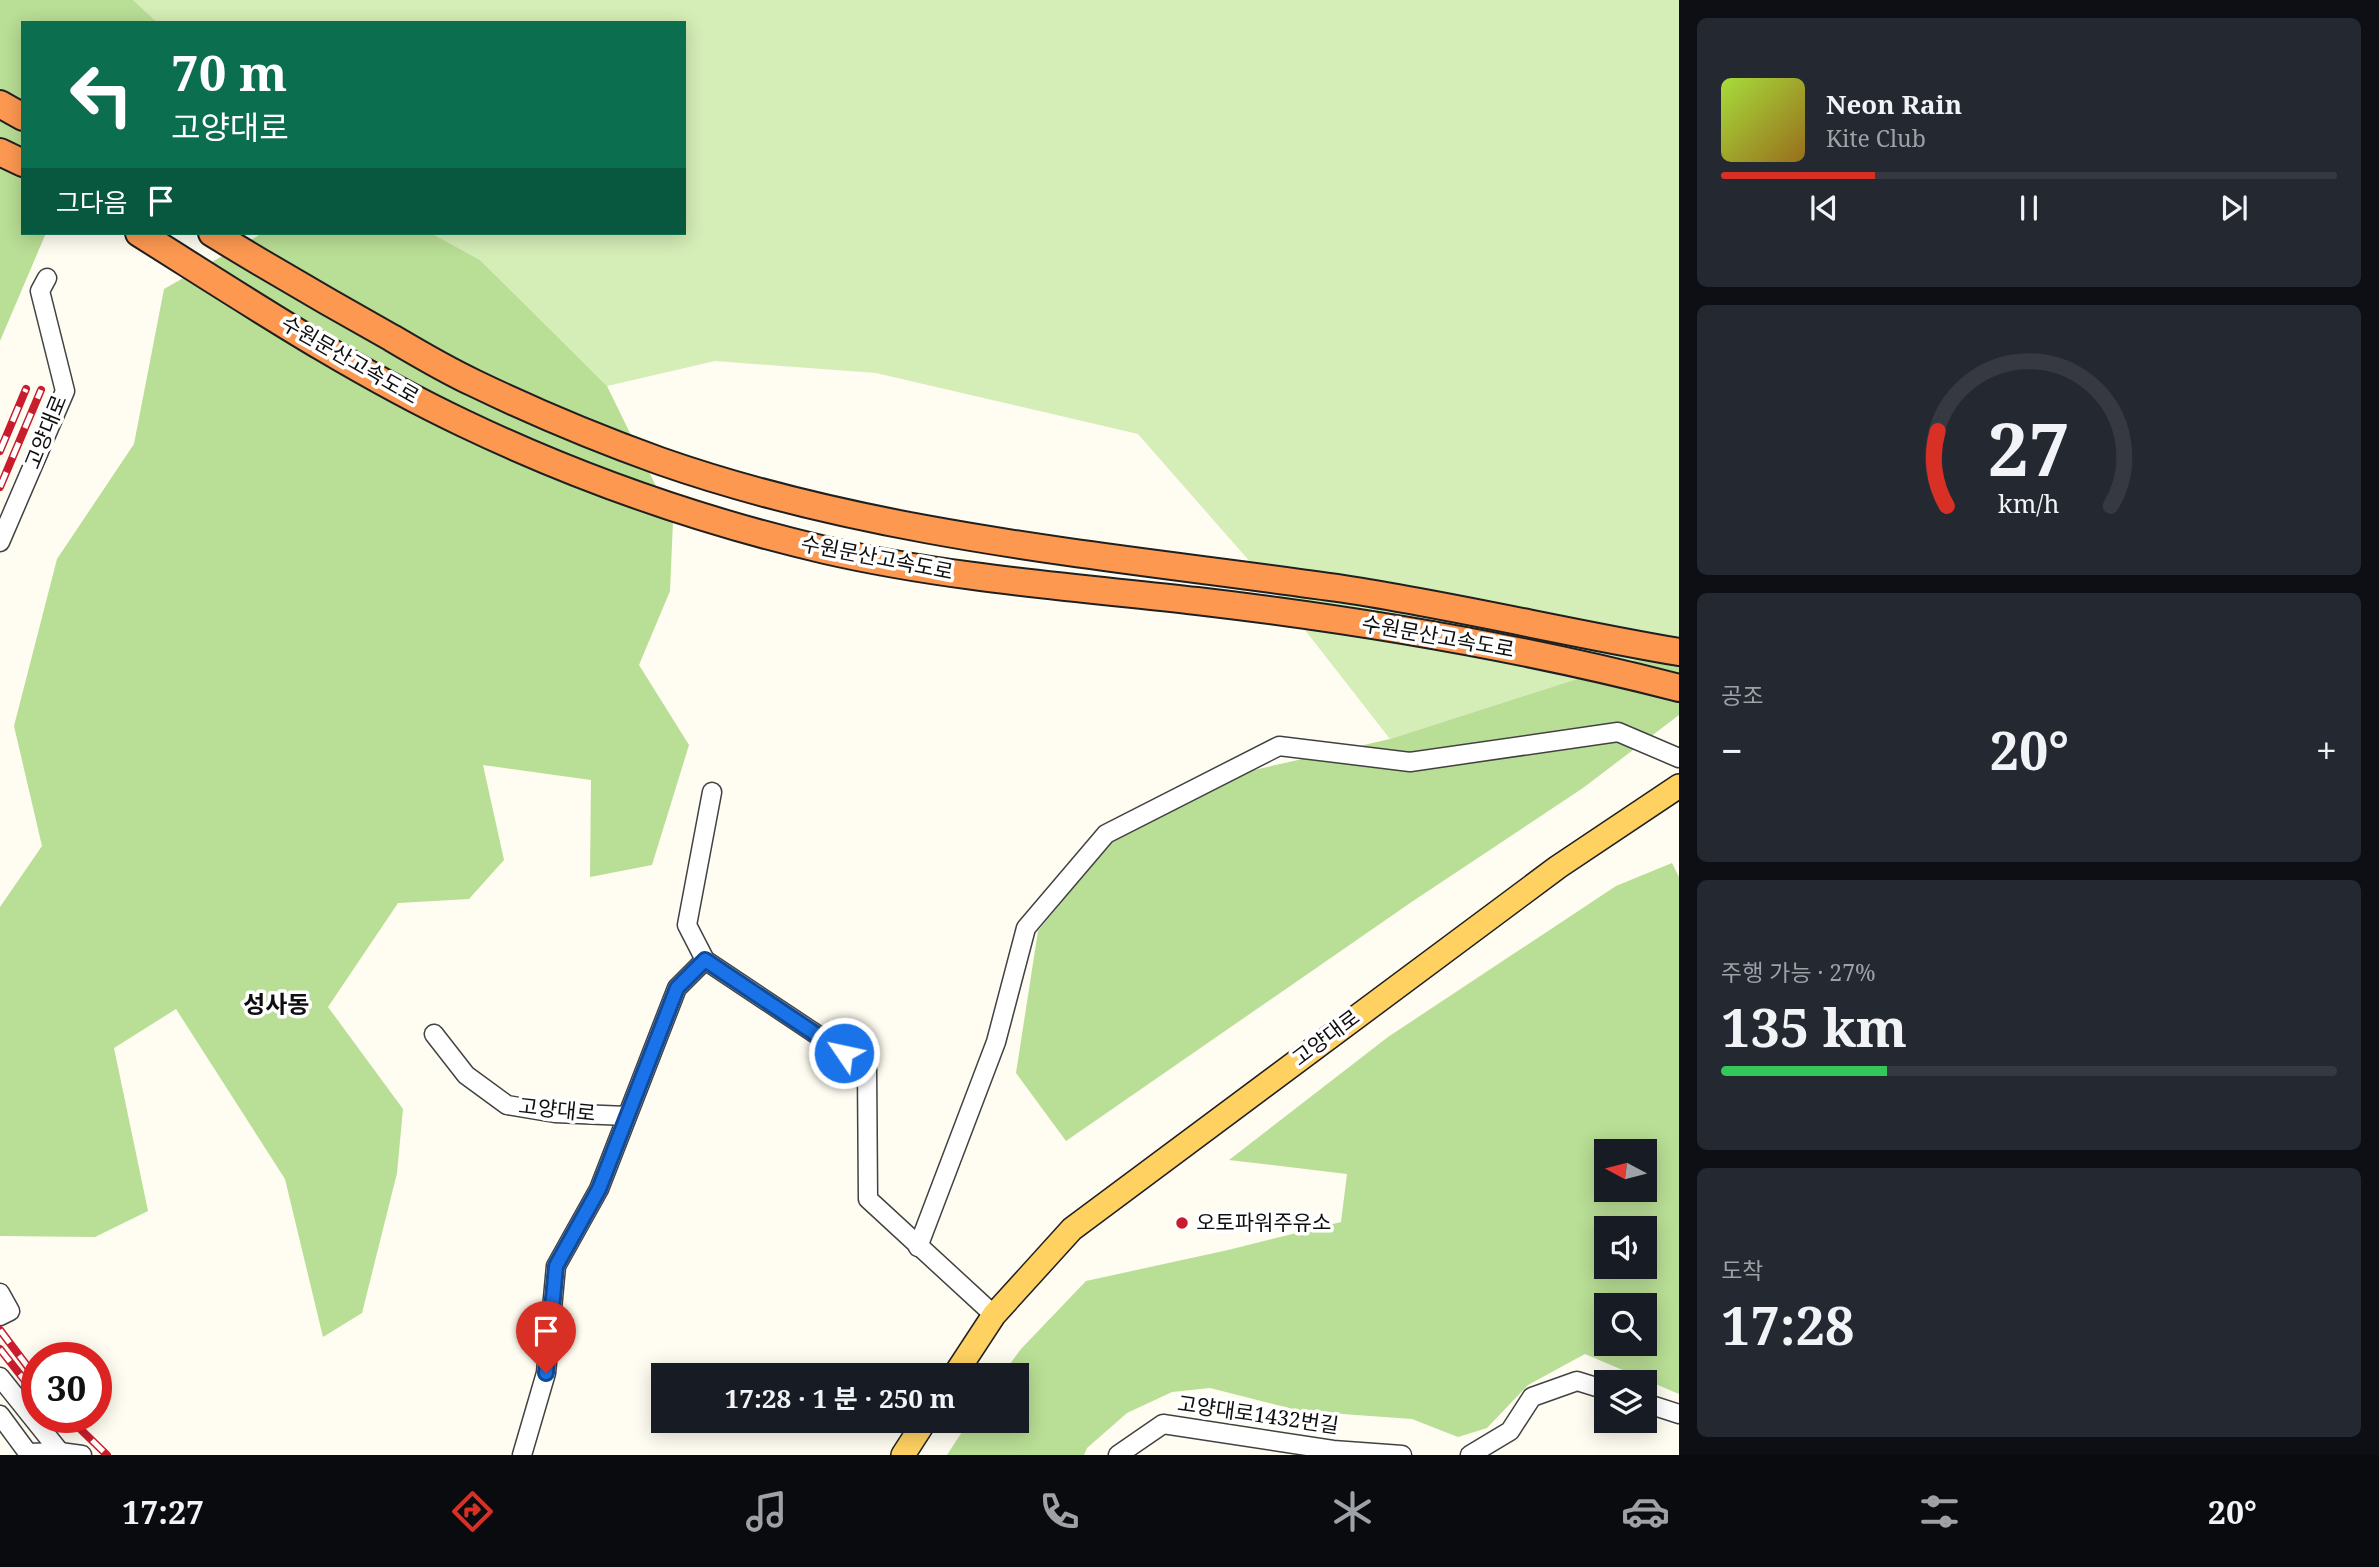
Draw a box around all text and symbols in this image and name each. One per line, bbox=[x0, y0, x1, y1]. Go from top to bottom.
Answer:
text: 70 m bbox=[171, 39, 287, 105]
icon: left bbox=[56, 49, 147, 140]
text: Neon Rain bbox=[1826, 86, 1962, 122]
text: 고양대로 bbox=[171, 105, 289, 148]
text: Kite Club bbox=[1826, 122, 1926, 154]
icon: arrive bbox=[142, 182, 180, 220]
text: 그다음 bbox=[56, 184, 128, 220]
icon: previous bbox=[1805, 189, 1843, 227]
icon: pause bbox=[2010, 189, 2048, 227]
icon: next bbox=[2215, 189, 2253, 227]
street label: 수원문산고속도로 bbox=[277, 308, 424, 410]
street label: 고양대로 bbox=[18, 391, 73, 473]
text: 27 bbox=[1988, 399, 2070, 498]
text: km/h bbox=[1998, 486, 2060, 520]
street label: 수원문산고속도로 bbox=[799, 529, 956, 586]
street label: 수원문산고속도로 bbox=[1360, 609, 1517, 663]
text: 공조 bbox=[1721, 679, 1763, 711]
text: 20° bbox=[1990, 714, 2069, 785]
text: − bbox=[1721, 724, 1743, 776]
text: + bbox=[2316, 724, 2337, 776]
text: 주행 가능 · 27% bbox=[1721, 956, 1876, 988]
district label: 성사동 bbox=[243, 987, 309, 1020]
text: 135 km bbox=[1721, 991, 1907, 1062]
street label: 고양대로 bbox=[1286, 1003, 1365, 1072]
position arrow bbox=[807, 1016, 881, 1090]
street label: 고양대로 bbox=[517, 1091, 597, 1127]
north arrow bbox=[1594, 1139, 1657, 1202]
map controls bbox=[1594, 1139, 1657, 1433]
place label: 오토파워주유소 bbox=[1196, 1208, 1331, 1236]
marker: 오토파워주유소 bbox=[1174, 1215, 1190, 1231]
button: sound bbox=[1594, 1216, 1657, 1279]
text: 도착 bbox=[1721, 1254, 1763, 1286]
text: 17:28 bbox=[1721, 1289, 1854, 1360]
button: search bbox=[1594, 1293, 1657, 1356]
pin bbox=[516, 1301, 576, 1373]
icon: arrive bbox=[527, 1312, 565, 1350]
speed limit sign: 30 bbox=[21, 1342, 112, 1433]
button: layers bbox=[1594, 1370, 1657, 1433]
text: 17:28 · 1 분 · 250 m bbox=[725, 1380, 955, 1416]
street label: 고양대로1432번길 bbox=[1176, 1389, 1341, 1439]
icon: directions bbox=[448, 1487, 497, 1536]
icon: music bbox=[742, 1487, 791, 1536]
icon: phone bbox=[1035, 1487, 1084, 1536]
icon: climate bbox=[1328, 1487, 1377, 1536]
icon: car bbox=[1621, 1487, 1670, 1536]
icon: filters bbox=[1915, 1487, 1964, 1536]
text: 17:27 bbox=[122, 1490, 204, 1533]
text: 20° bbox=[2208, 1490, 2257, 1533]

